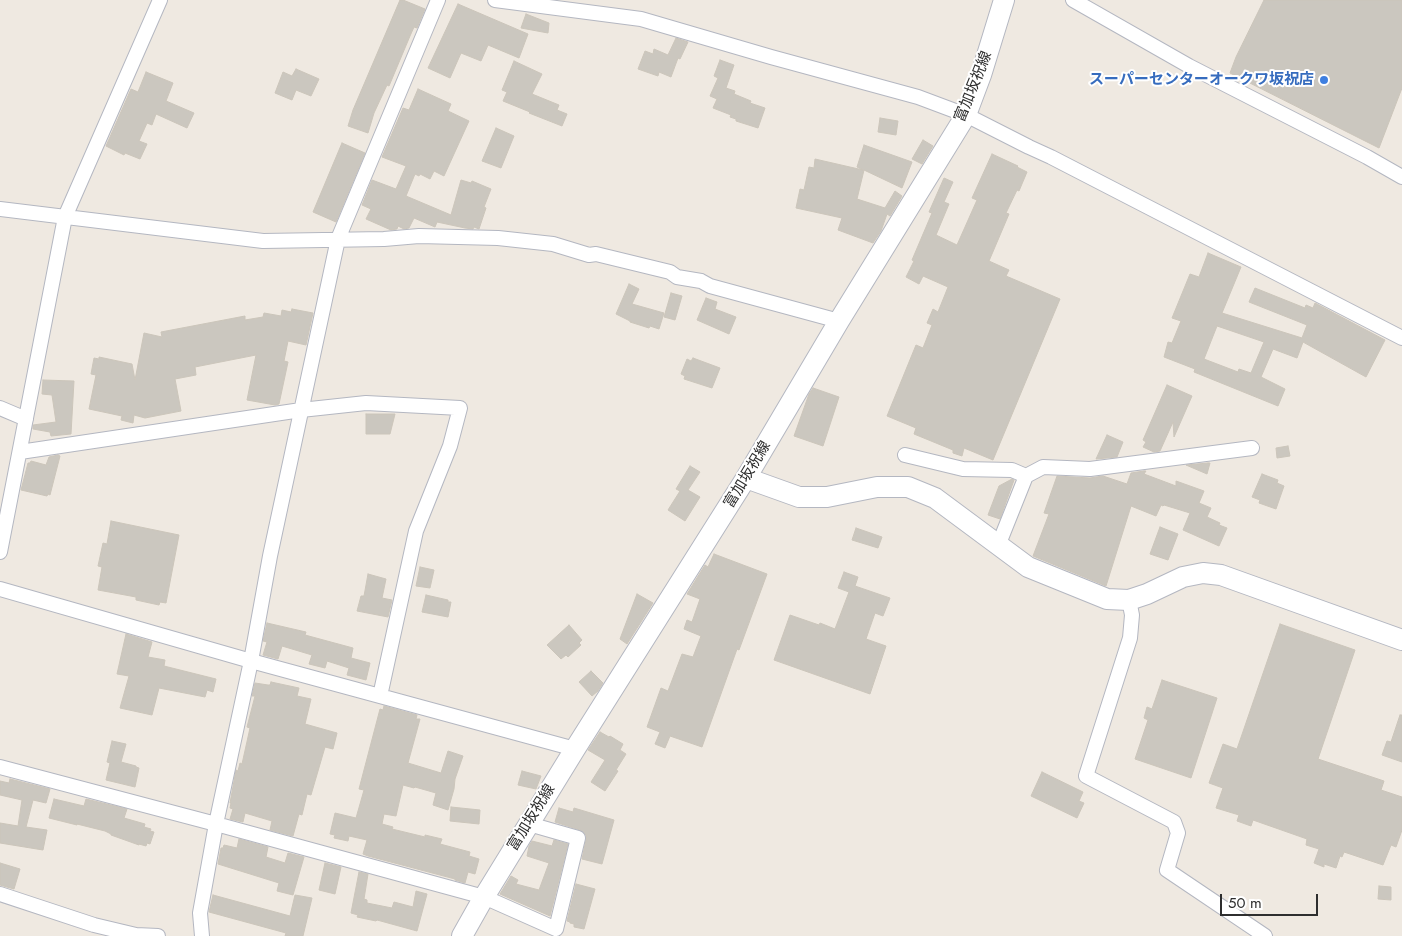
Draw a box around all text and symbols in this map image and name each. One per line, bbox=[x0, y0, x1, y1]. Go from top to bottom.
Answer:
street label: 富加坂祝線 bbox=[952, 49, 996, 125]
place label: スーパーセンターオークワ坂祝店 bbox=[1089, 71, 1314, 89]
marker: スーパーセンターオークワ坂祝店 bbox=[1318, 74, 1330, 86]
street label: 富加坂祝線 bbox=[721, 438, 775, 512]
street label: 富加坂祝線 bbox=[504, 781, 560, 855]
scale bar bbox=[1222, 884, 1320, 916]
text: 50 m bbox=[1228, 892, 1262, 914]

